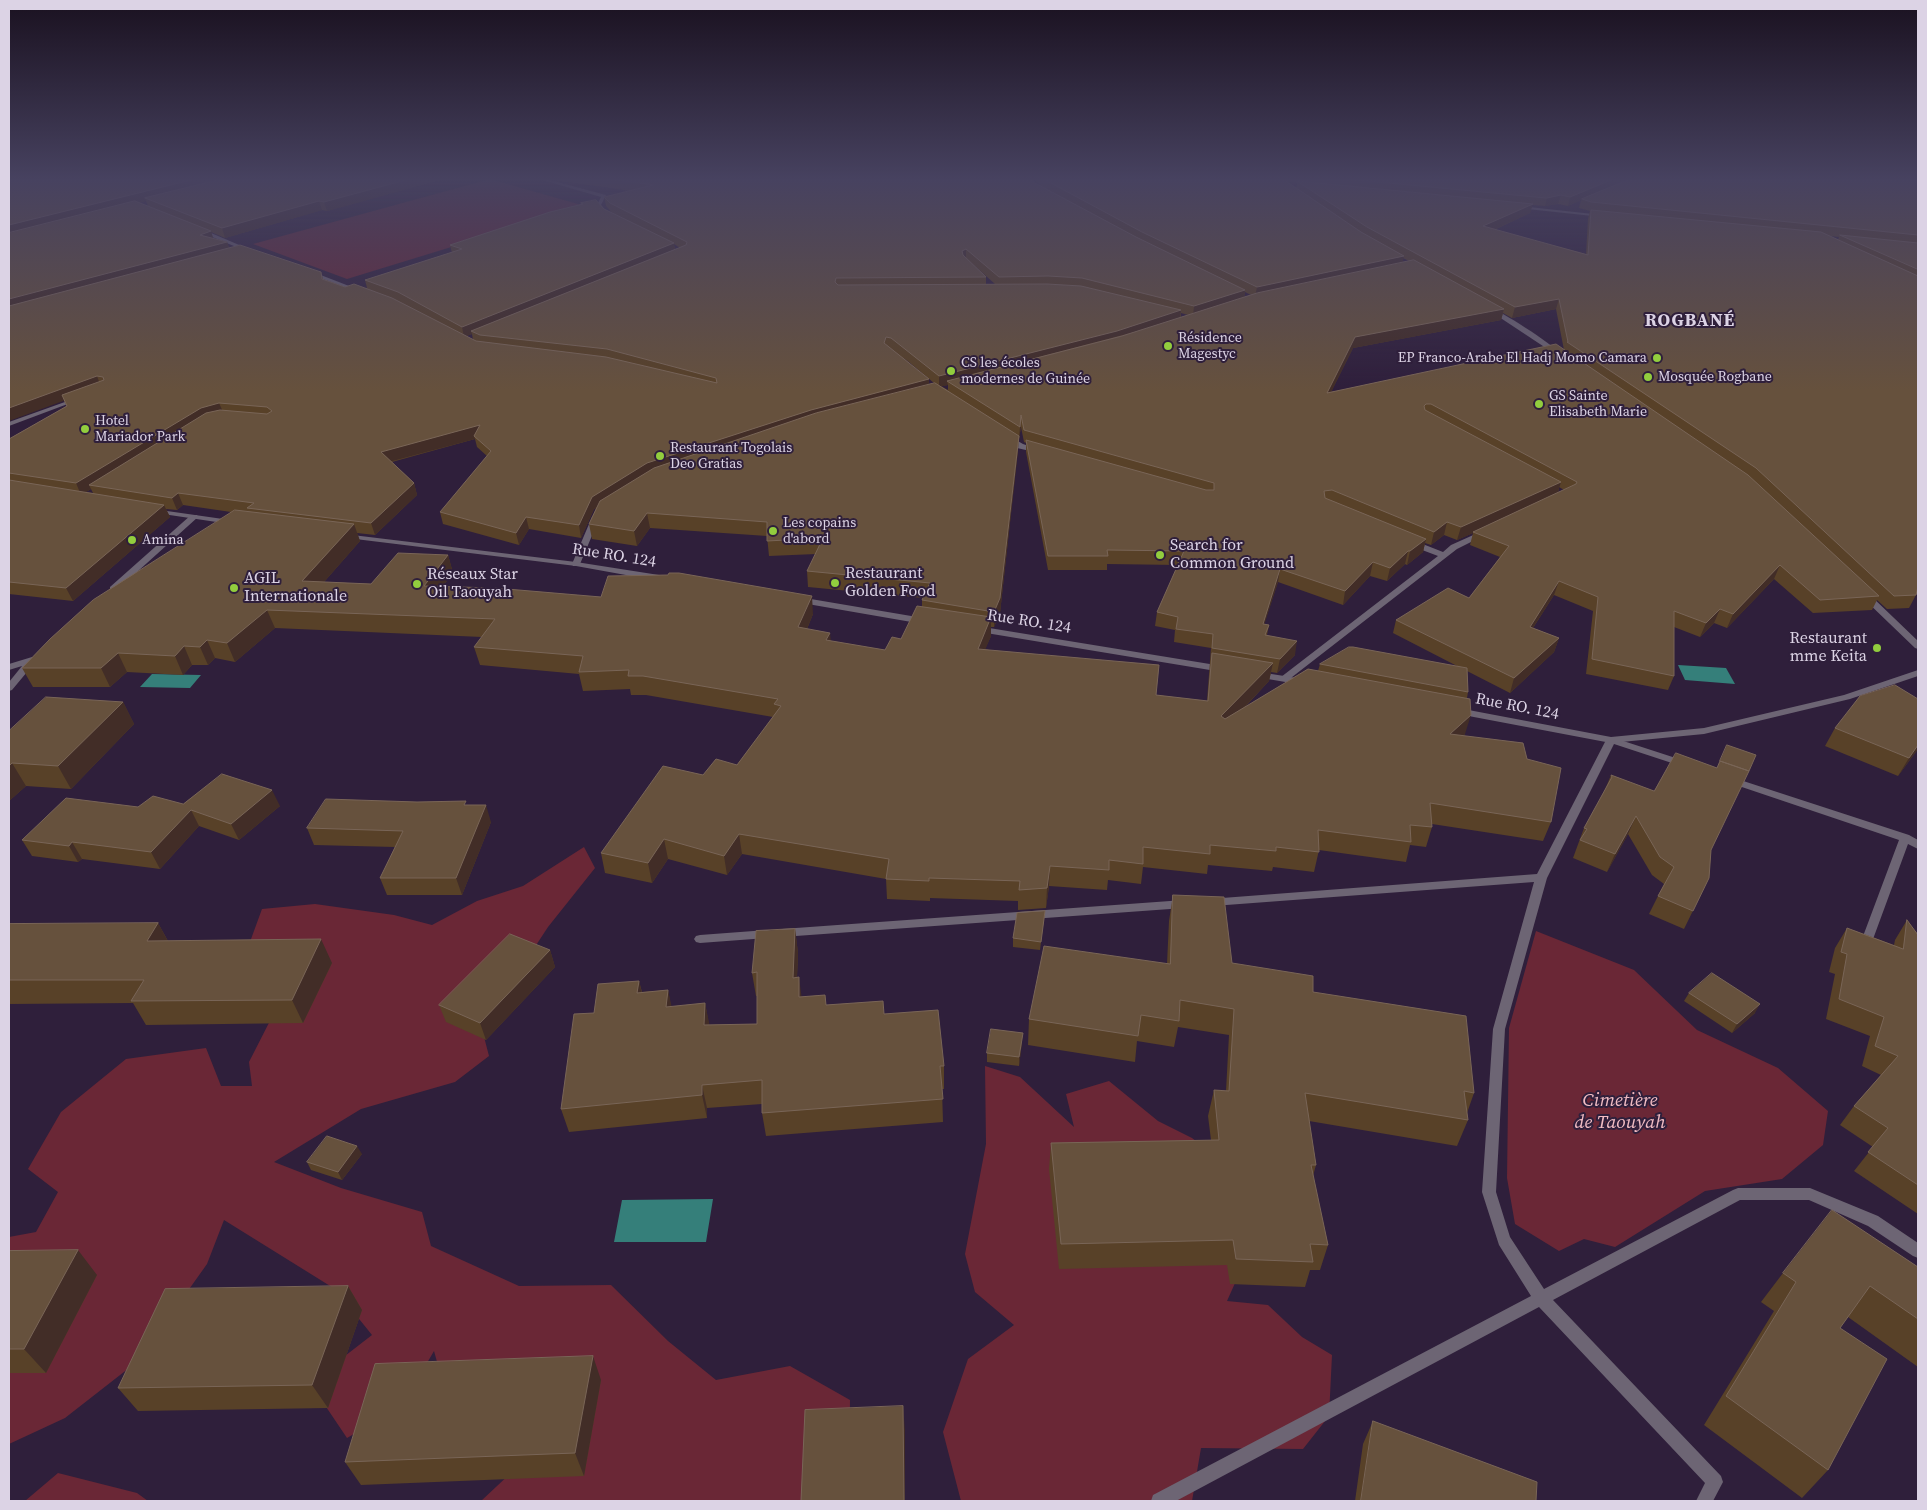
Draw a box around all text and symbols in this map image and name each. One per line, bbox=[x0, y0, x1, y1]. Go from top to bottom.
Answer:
district label: ROGBANÉ bbox=[1644, 310, 1736, 332]
place label: Résidence Magestyc bbox=[1178, 330, 1242, 362]
marker: Résidence Magestyc bbox=[1162, 340, 1174, 352]
place label: EP Franco-Arabe El Hadj Momo Camara bbox=[1398, 350, 1647, 366]
marker: EP Franco-Arabe El Hadj Momo Camara bbox=[1651, 352, 1663, 364]
place label: CS les écoles modernes de Guinée bbox=[961, 355, 1090, 388]
marker: CS les écoles modernes de Guinée bbox=[945, 365, 957, 377]
place label: Mosquée Rogbane bbox=[1658, 369, 1772, 385]
marker: Mosquée Rogbane bbox=[1642, 371, 1654, 383]
place label: GS Sainte Elisabeth Marie bbox=[1549, 388, 1647, 421]
marker: GS Sainte Elisabeth Marie bbox=[1533, 398, 1545, 410]
place label: Hotel Mariador Park bbox=[95, 413, 185, 446]
marker: Hotel Mariador Park bbox=[79, 423, 91, 435]
place label: Restaurant Togolais Deo Gratias bbox=[670, 440, 792, 472]
marker: Restaurant Togolais Deo Gratias bbox=[654, 450, 666, 462]
place label: Les copains d'abord bbox=[783, 515, 856, 548]
marker: Les copains d'abord bbox=[767, 525, 779, 537]
place label: Amina bbox=[142, 532, 184, 548]
marker: Amina bbox=[126, 534, 138, 546]
place label: Search for Common Ground bbox=[1170, 536, 1294, 574]
street label: Rue RO. 124 bbox=[571, 540, 657, 572]
marker: Search for Common Ground bbox=[1154, 549, 1166, 561]
place label: Restaurant Golden Food bbox=[845, 564, 935, 602]
place label: Réseaux Star Oil Taouyah bbox=[427, 565, 518, 603]
place label: AGIL Internationale bbox=[244, 569, 347, 607]
marker: Restaurant Golden Food bbox=[829, 577, 841, 589]
marker: Réseaux Star Oil Taouyah bbox=[411, 578, 423, 590]
marker: AGIL Internationale bbox=[228, 582, 240, 594]
street label: Rue RO. 124 bbox=[986, 606, 1072, 638]
place label: Restaurant mme Keita bbox=[1789, 629, 1867, 667]
marker: Restaurant mme Keita bbox=[1871, 642, 1883, 654]
street label: Rue RO. 124 bbox=[1474, 690, 1560, 724]
park label: Cimetière de Taouyah bbox=[1575, 1090, 1665, 1134]

